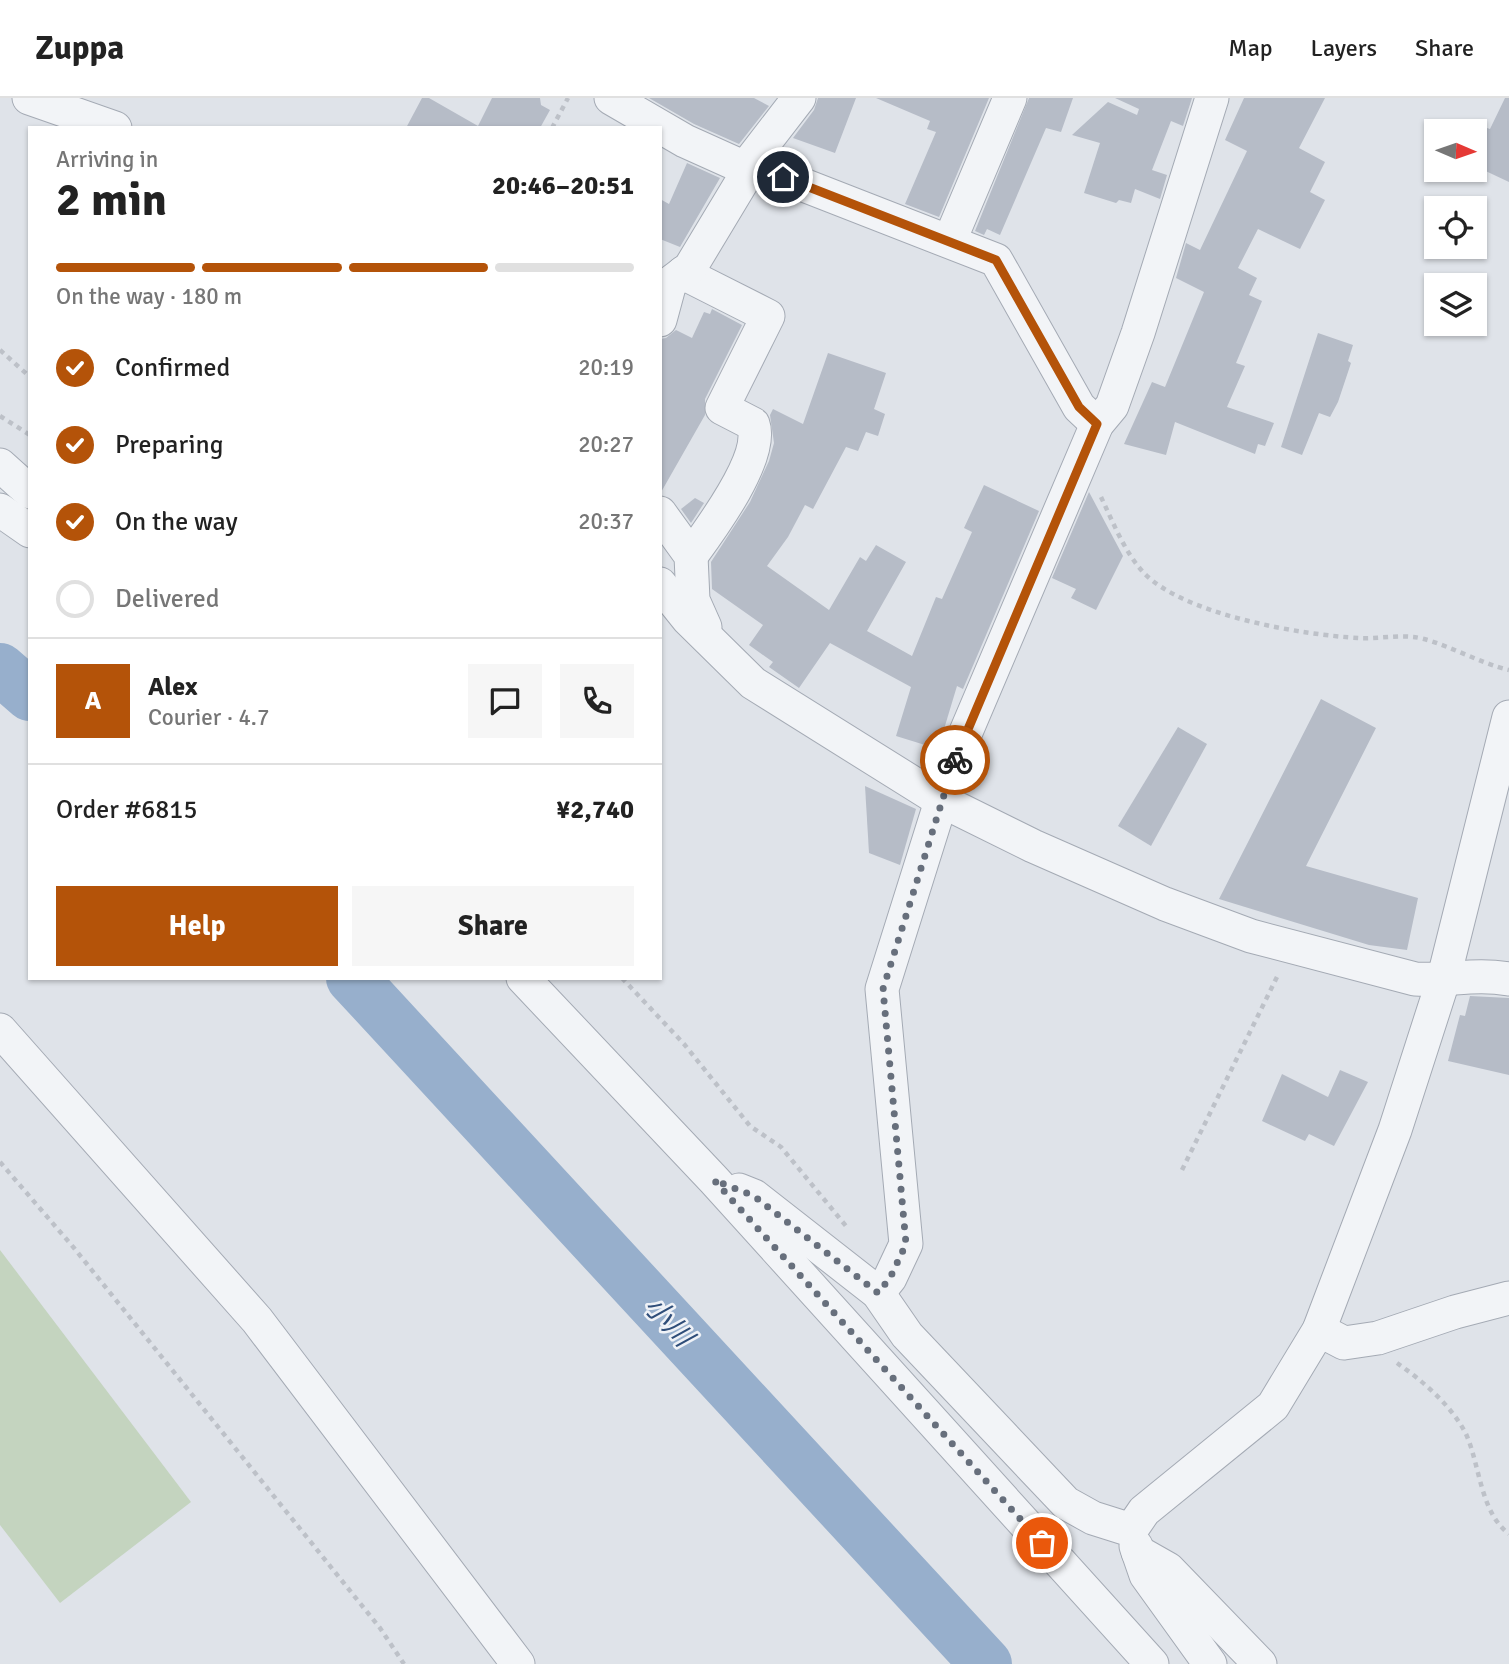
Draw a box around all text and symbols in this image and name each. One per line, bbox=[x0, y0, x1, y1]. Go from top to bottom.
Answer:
text: Zuppa bbox=[35, 28, 124, 69]
text: Map bbox=[1228, 33, 1273, 63]
text: Layers bbox=[1311, 33, 1377, 63]
text: Share bbox=[1415, 33, 1474, 63]
north arrow bbox=[1424, 119, 1488, 182]
map controls bbox=[1424, 119, 1487, 336]
text: Arriving in bbox=[56, 145, 158, 174]
pin bbox=[753, 147, 813, 207]
icon: home bbox=[764, 158, 802, 196]
text: 20:46–20:51 bbox=[492, 170, 634, 202]
text: 2 min bbox=[56, 172, 167, 228]
button: locate bbox=[1424, 196, 1487, 259]
button: layers bbox=[1424, 273, 1487, 336]
text: On the way · 180 m bbox=[56, 282, 242, 311]
icon: check bbox=[56, 349, 94, 387]
text: Confirmed bbox=[115, 352, 230, 384]
text: 20:19 bbox=[578, 353, 634, 382]
icon: check bbox=[56, 426, 94, 464]
text: Preparing bbox=[115, 429, 223, 461]
text: 20:27 bbox=[578, 430, 634, 459]
icon: check bbox=[56, 503, 94, 541]
text: On the way bbox=[115, 506, 238, 538]
text: 20:37 bbox=[578, 507, 634, 536]
text: Delivered bbox=[115, 583, 220, 615]
button: chat bbox=[468, 664, 542, 738]
button: phone bbox=[560, 664, 634, 738]
text: Alex bbox=[148, 671, 198, 703]
text: A bbox=[85, 685, 101, 717]
text: Courier · 4.7 bbox=[148, 703, 269, 732]
courier bbox=[920, 725, 990, 795]
icon: bike bbox=[936, 741, 974, 779]
text: Order #6815 bbox=[56, 794, 197, 826]
text: ¥2,740 bbox=[556, 794, 634, 826]
button: Help bbox=[56, 886, 338, 966]
button: Share bbox=[352, 886, 634, 966]
water label: 小川 bbox=[637, 1290, 702, 1356]
pin bbox=[1012, 1513, 1072, 1573]
icon: bag bbox=[1023, 1524, 1061, 1562]

